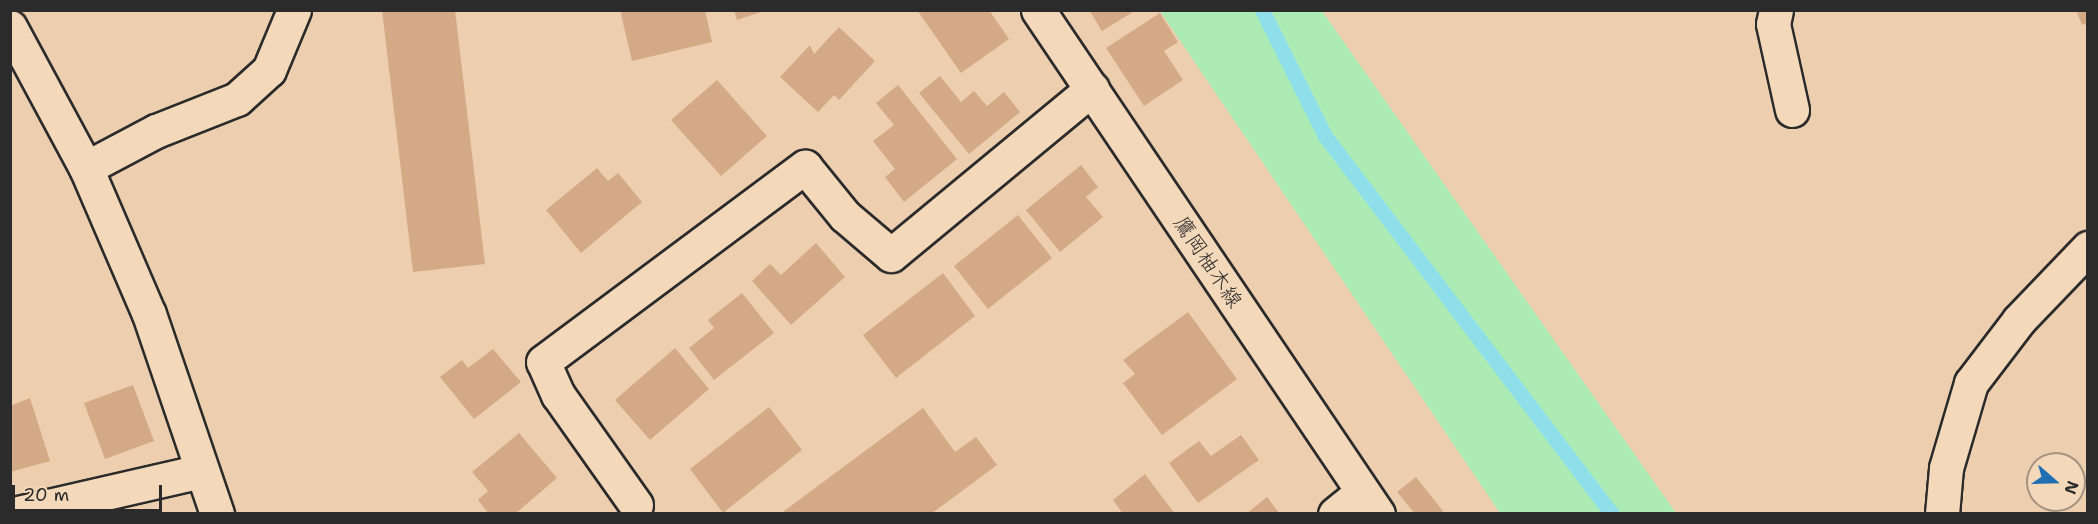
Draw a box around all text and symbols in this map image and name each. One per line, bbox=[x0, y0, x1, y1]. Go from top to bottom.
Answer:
street label: 鷹岡柚木線 bbox=[1168, 211, 1248, 313]
north arrow bbox=[2026, 452, 2086, 512]
scale bar bbox=[15, 473, 165, 511]
text: N bbox=[2059, 478, 2084, 497]
text: 20 m bbox=[23, 483, 69, 507]

